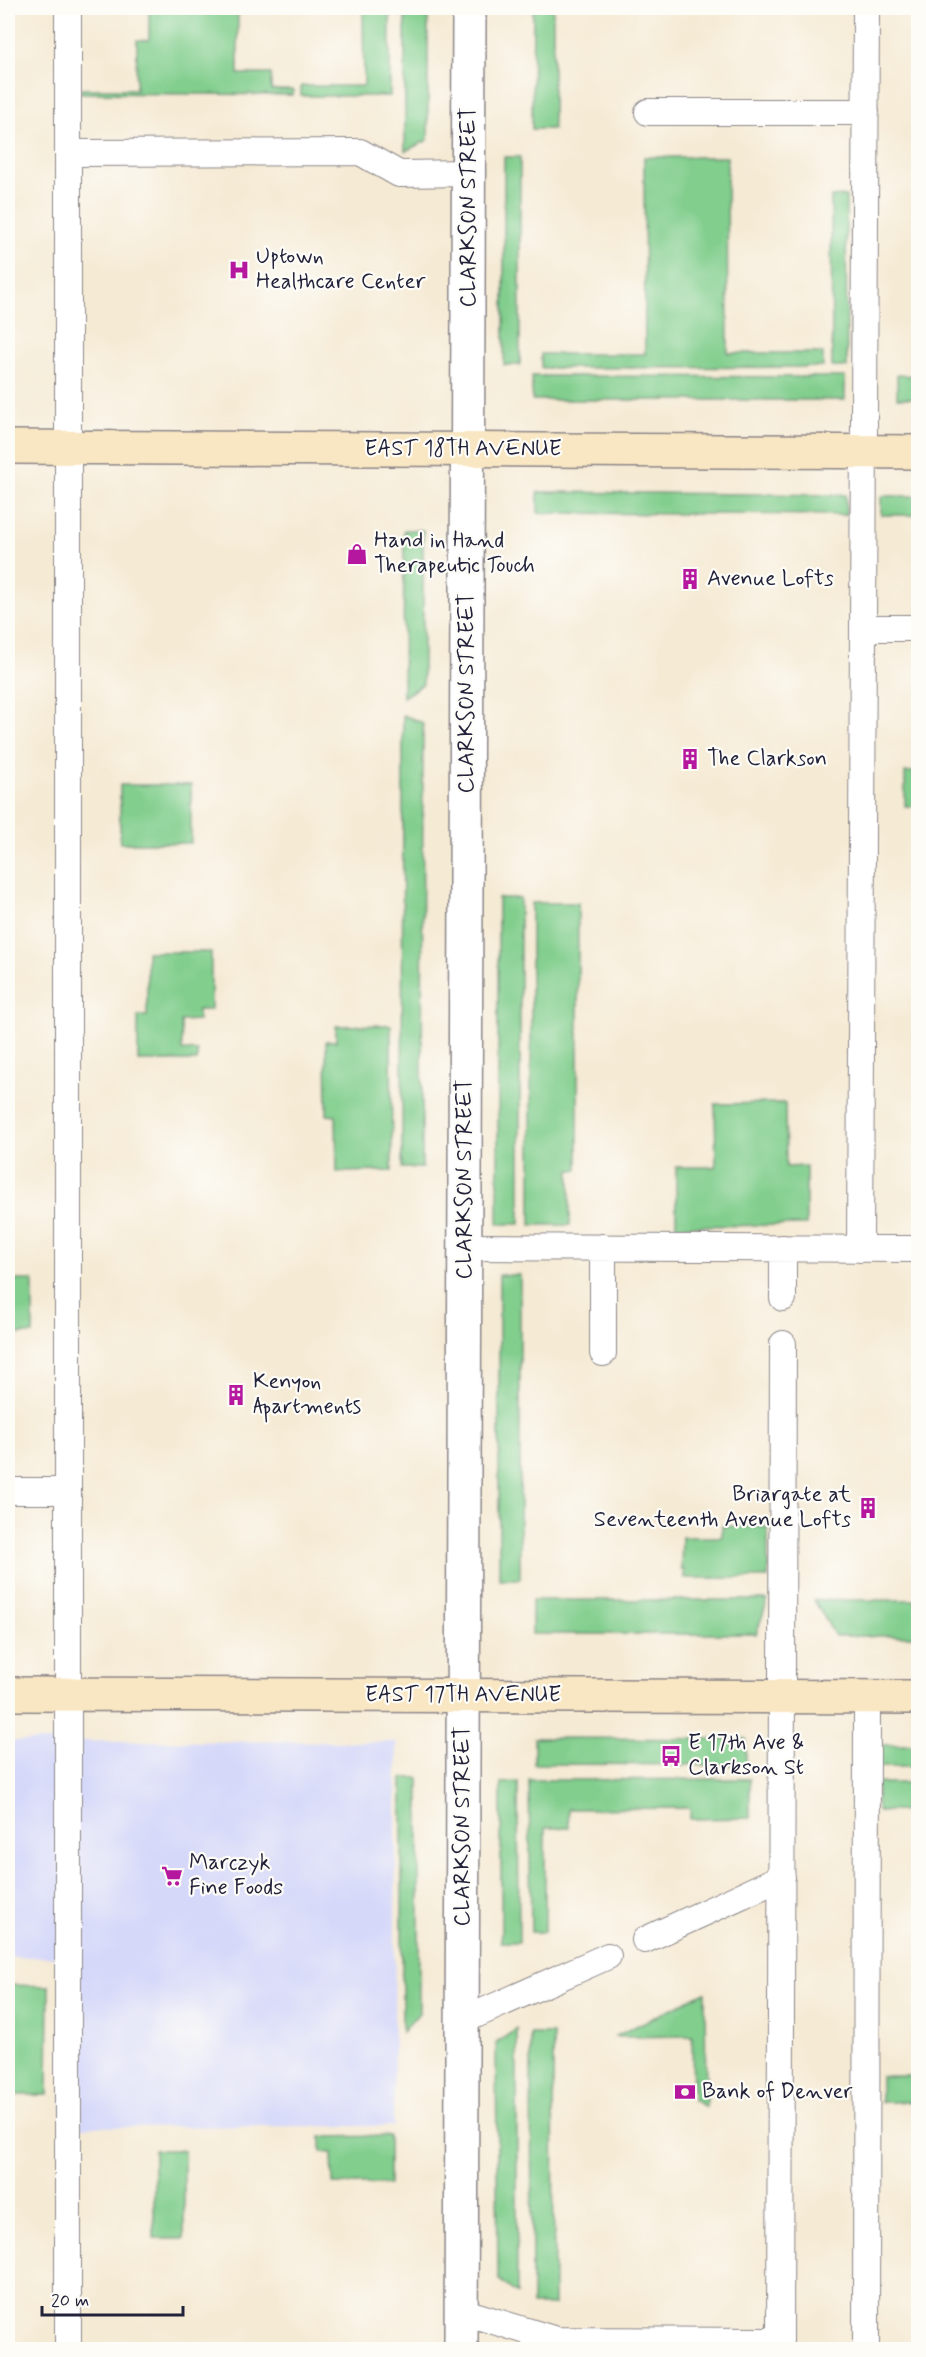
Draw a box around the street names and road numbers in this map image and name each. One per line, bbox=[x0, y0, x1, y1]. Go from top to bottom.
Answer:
street label: CLARKSON STREET bbox=[455, 107, 483, 307]
street label: EAST 18TH AVENUE bbox=[364, 435, 562, 463]
street label: CLARKSON STREET bbox=[453, 593, 481, 793]
street label: CLARKSON STREET bbox=[451, 1079, 479, 1279]
street label: EAST 17TH AVENUE bbox=[365, 1681, 561, 1709]
street label: CLARKSON STREET bbox=[449, 1726, 477, 1926]

